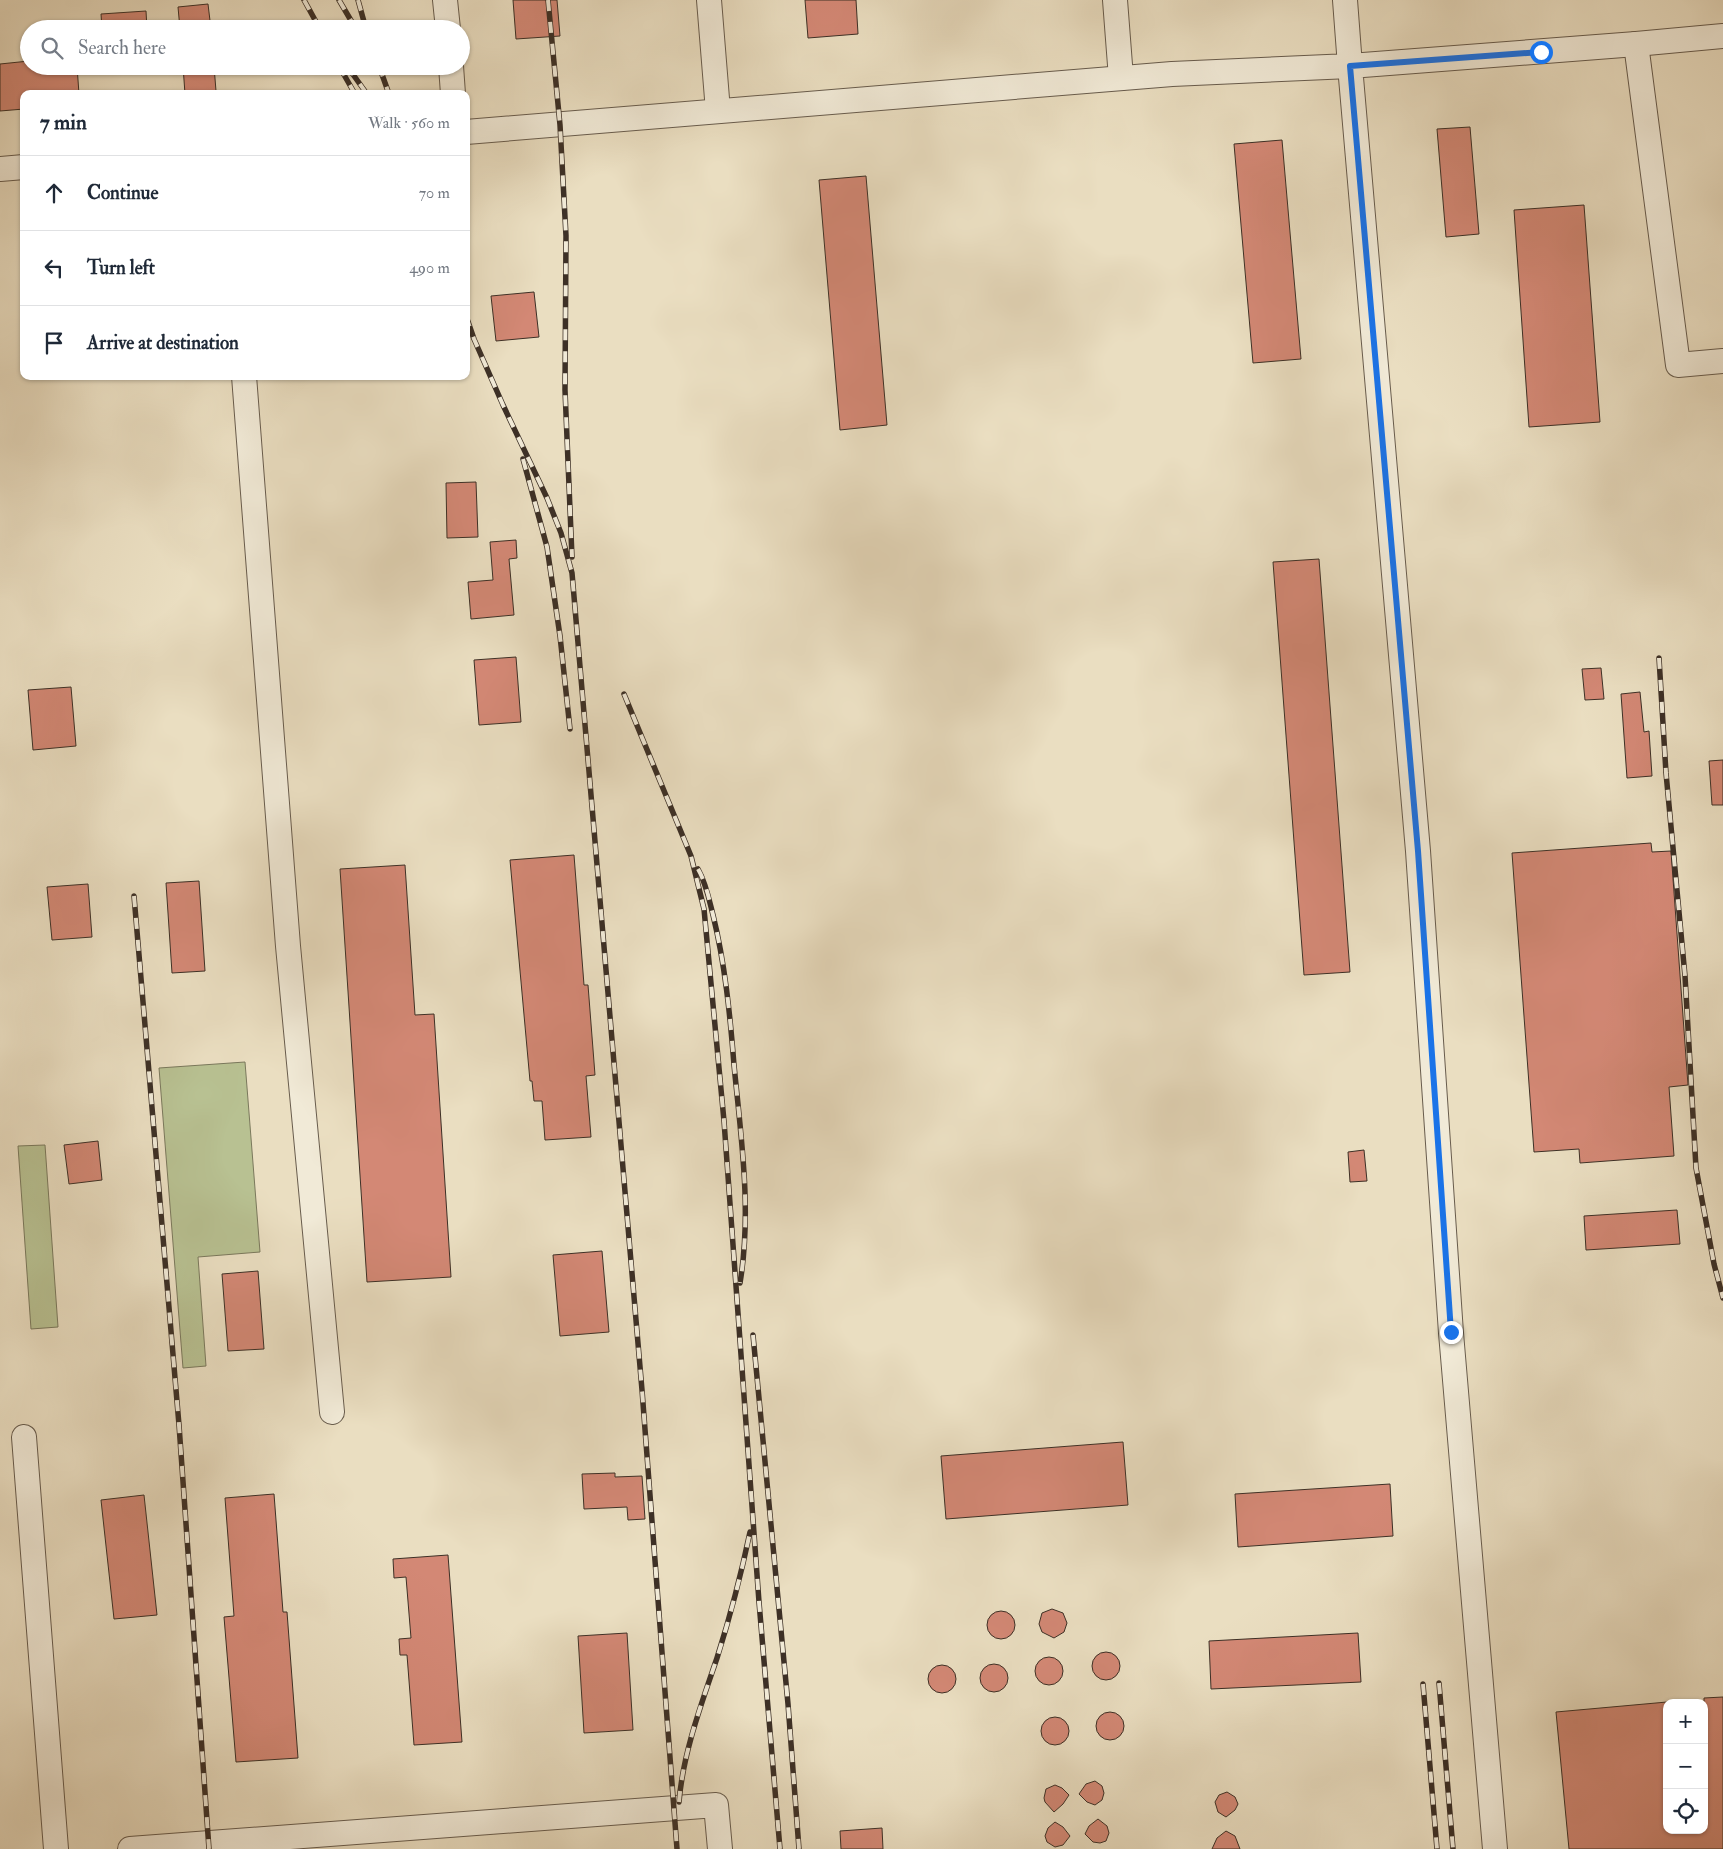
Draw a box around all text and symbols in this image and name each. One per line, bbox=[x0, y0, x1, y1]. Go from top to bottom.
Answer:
search box bbox=[20, 20, 470, 75]
icon: search bbox=[38, 34, 66, 62]
text: Search here bbox=[78, 36, 166, 60]
route start bbox=[1530, 41, 1553, 64]
text: 7 min bbox=[40, 109, 87, 136]
text: Walk · 560 m bbox=[368, 113, 450, 133]
icon: ahead bbox=[40, 179, 68, 207]
text: Continue bbox=[87, 181, 158, 205]
text: 70 m bbox=[419, 183, 450, 203]
icon: left bbox=[40, 254, 68, 282]
text: Turn left bbox=[87, 256, 155, 280]
text: 490 m bbox=[409, 258, 450, 278]
icon: arrive bbox=[40, 329, 68, 357]
text: Arrive at destination bbox=[87, 331, 239, 355]
route end bbox=[1440, 1321, 1463, 1344]
map controls bbox=[1663, 1699, 1708, 1834]
button: + bbox=[1663, 1699, 1708, 1744]
button: − bbox=[1663, 1744, 1708, 1789]
button: locate bbox=[1663, 1789, 1708, 1834]

